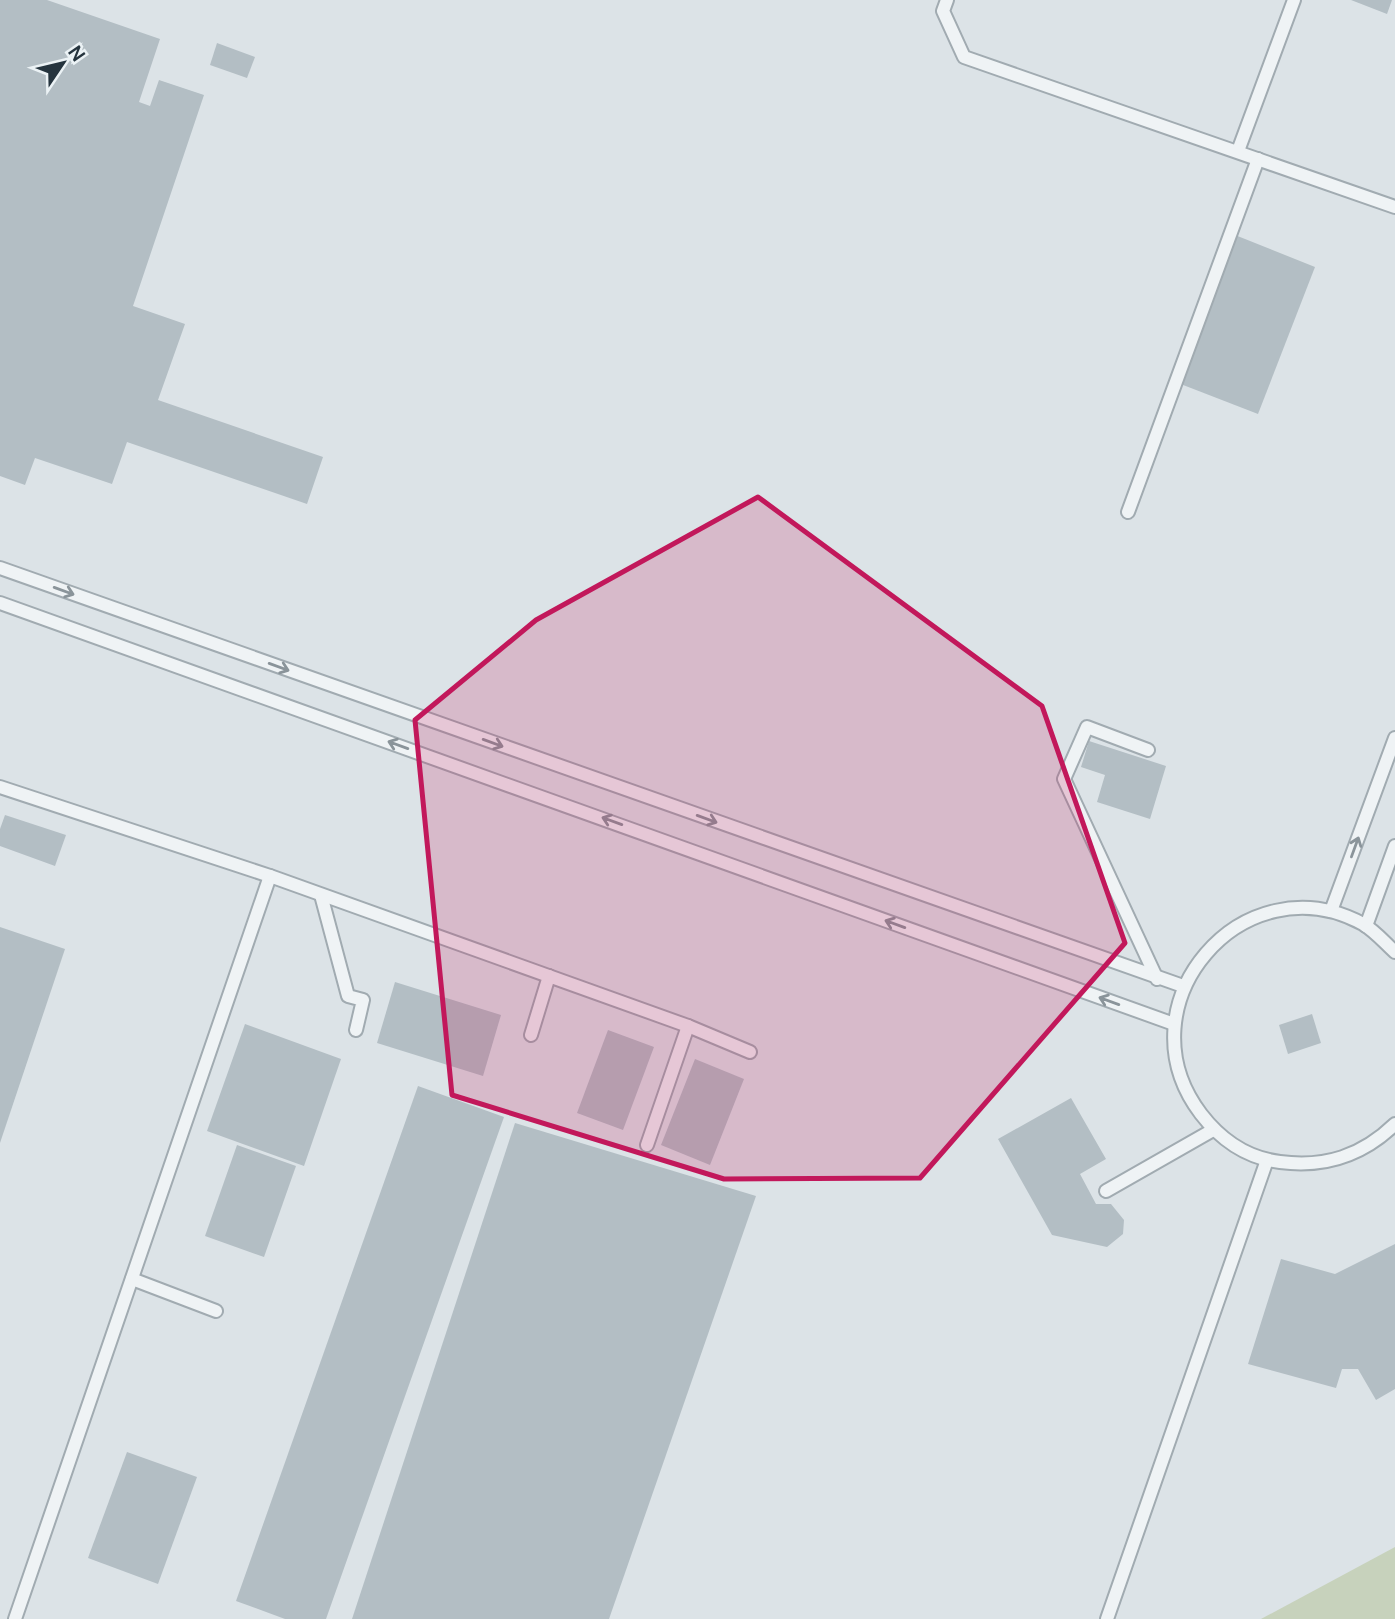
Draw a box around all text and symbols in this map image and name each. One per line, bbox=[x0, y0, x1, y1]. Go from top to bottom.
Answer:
north arrow bbox=[28, 28, 98, 98]
text: N bbox=[62, 40, 91, 66]
one-way arrow bbox=[53, 586, 75, 598]
one-way arrow bbox=[267, 662, 289, 674]
one-way arrow bbox=[482, 737, 504, 750]
one-way arrow bbox=[388, 738, 410, 750]
one-way arrow bbox=[602, 814, 624, 827]
one-way arrow bbox=[696, 814, 718, 827]
one-way arrow bbox=[1350, 837, 1362, 859]
one-way arrow bbox=[885, 916, 907, 929]
one-way arrow bbox=[1099, 994, 1121, 1006]

